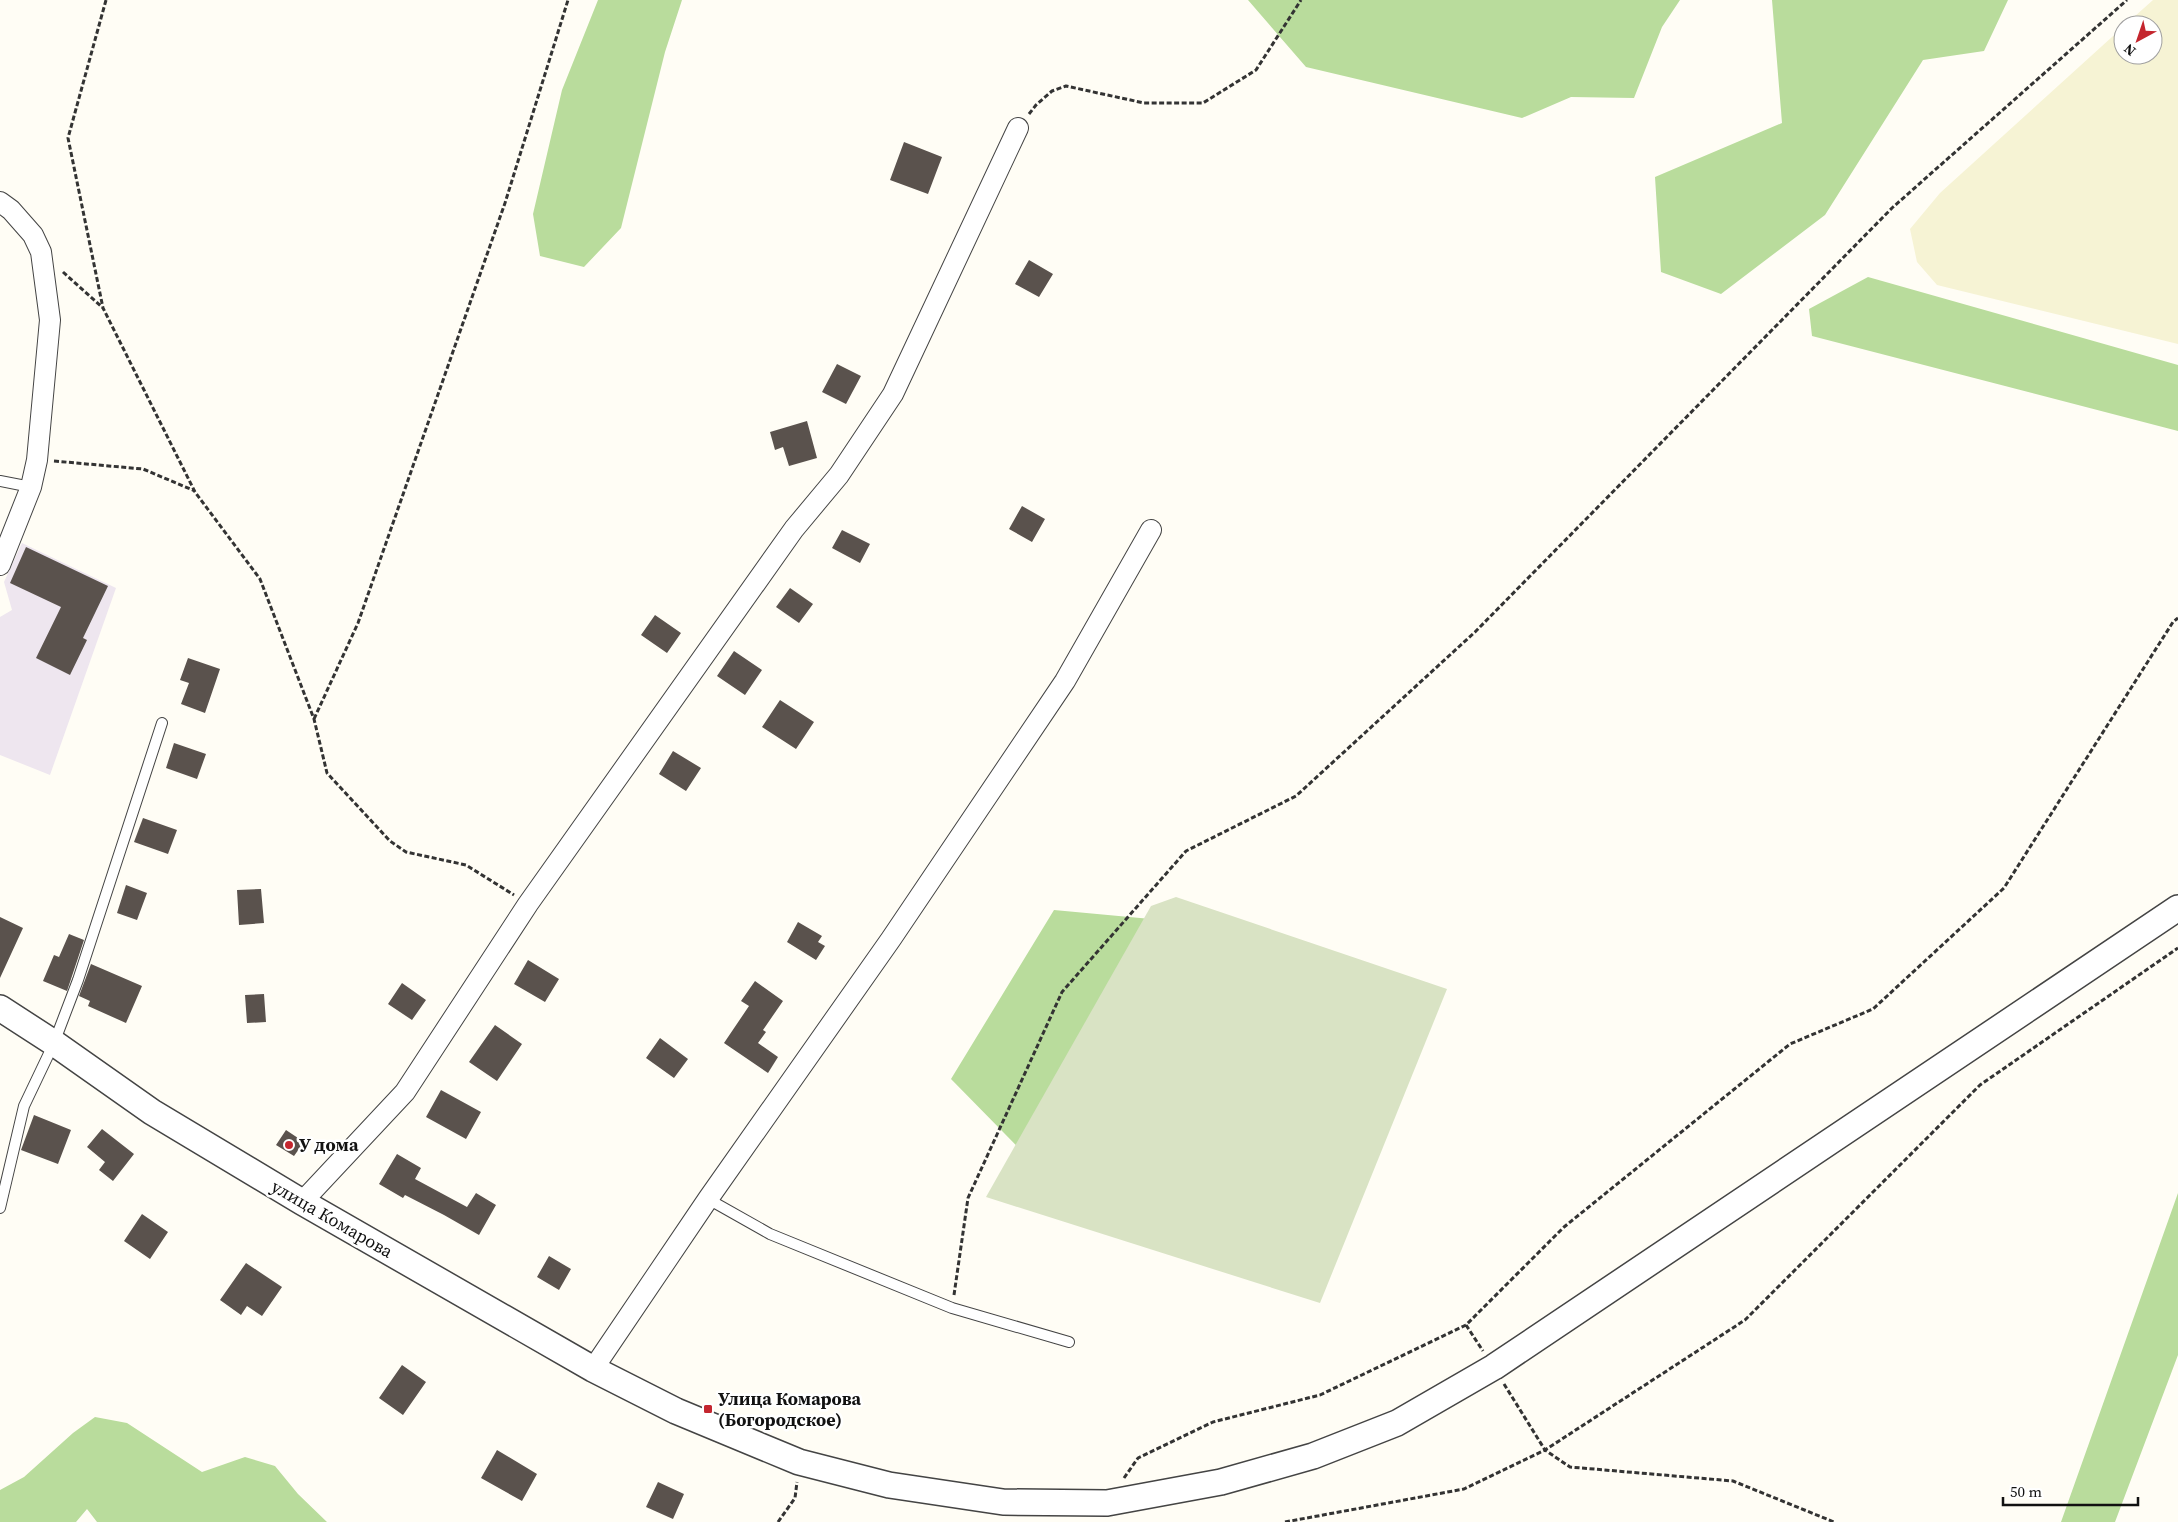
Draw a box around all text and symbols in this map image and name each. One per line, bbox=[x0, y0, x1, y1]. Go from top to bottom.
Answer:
north arrow bbox=[2113, 15, 2163, 65]
text: N bbox=[2119, 39, 2140, 61]
place label: У дома bbox=[299, 1132, 359, 1157]
marker: У дома bbox=[283, 1139, 295, 1151]
street label: улица Комарова bbox=[267, 1174, 399, 1264]
place label: Улица Комарова (Богородское) bbox=[718, 1386, 862, 1432]
marker: Улица Комарова (Богородское) bbox=[702, 1403, 714, 1415]
scale bar bbox=[2003, 1474, 2138, 1506]
text: 50 m bbox=[2010, 1481, 2042, 1502]

